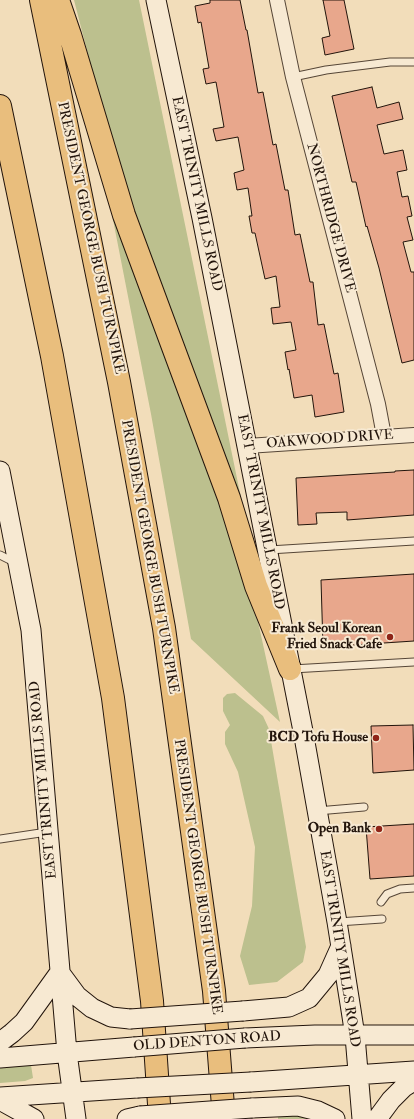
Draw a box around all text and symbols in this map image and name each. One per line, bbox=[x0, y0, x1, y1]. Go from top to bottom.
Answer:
street label: EAST TRINITY MILLS ROAD bbox=[167, 95, 225, 293]
street label: PRESIDENT GEORGE BUSH TURNPIKE bbox=[53, 100, 127, 376]
street label: NORTHRIDGE DRIVE bbox=[302, 141, 358, 295]
street label: EAST TRINITY MILLS ROAD bbox=[233, 413, 287, 611]
street label: PRESIDENT GEORGE BUSH TURNPIKE bbox=[117, 419, 181, 695]
street label: OAKWOOD DRIVE bbox=[266, 427, 394, 453]
place label: Frank Seoul Korean Fried Snack Cafe bbox=[271, 621, 382, 654]
marker: Frank Seoul Korean Fried Snack Cafe bbox=[385, 632, 395, 642]
street label: EAST TRINITY MILLS ROAD bbox=[27, 680, 61, 880]
place label: BCD Tofu House bbox=[268, 730, 368, 746]
marker: BCD Tofu House bbox=[371, 733, 381, 743]
street label: PRESIDENT GEORGE BUSH TURNPIKE bbox=[169, 738, 225, 1016]
place label: Open Bank bbox=[308, 821, 371, 837]
marker: Open Bank bbox=[374, 824, 384, 834]
street label: EAST TRINITY MILLS ROAD bbox=[315, 849, 363, 1049]
street label: OLD DENTON ROAD bbox=[133, 1028, 281, 1056]

